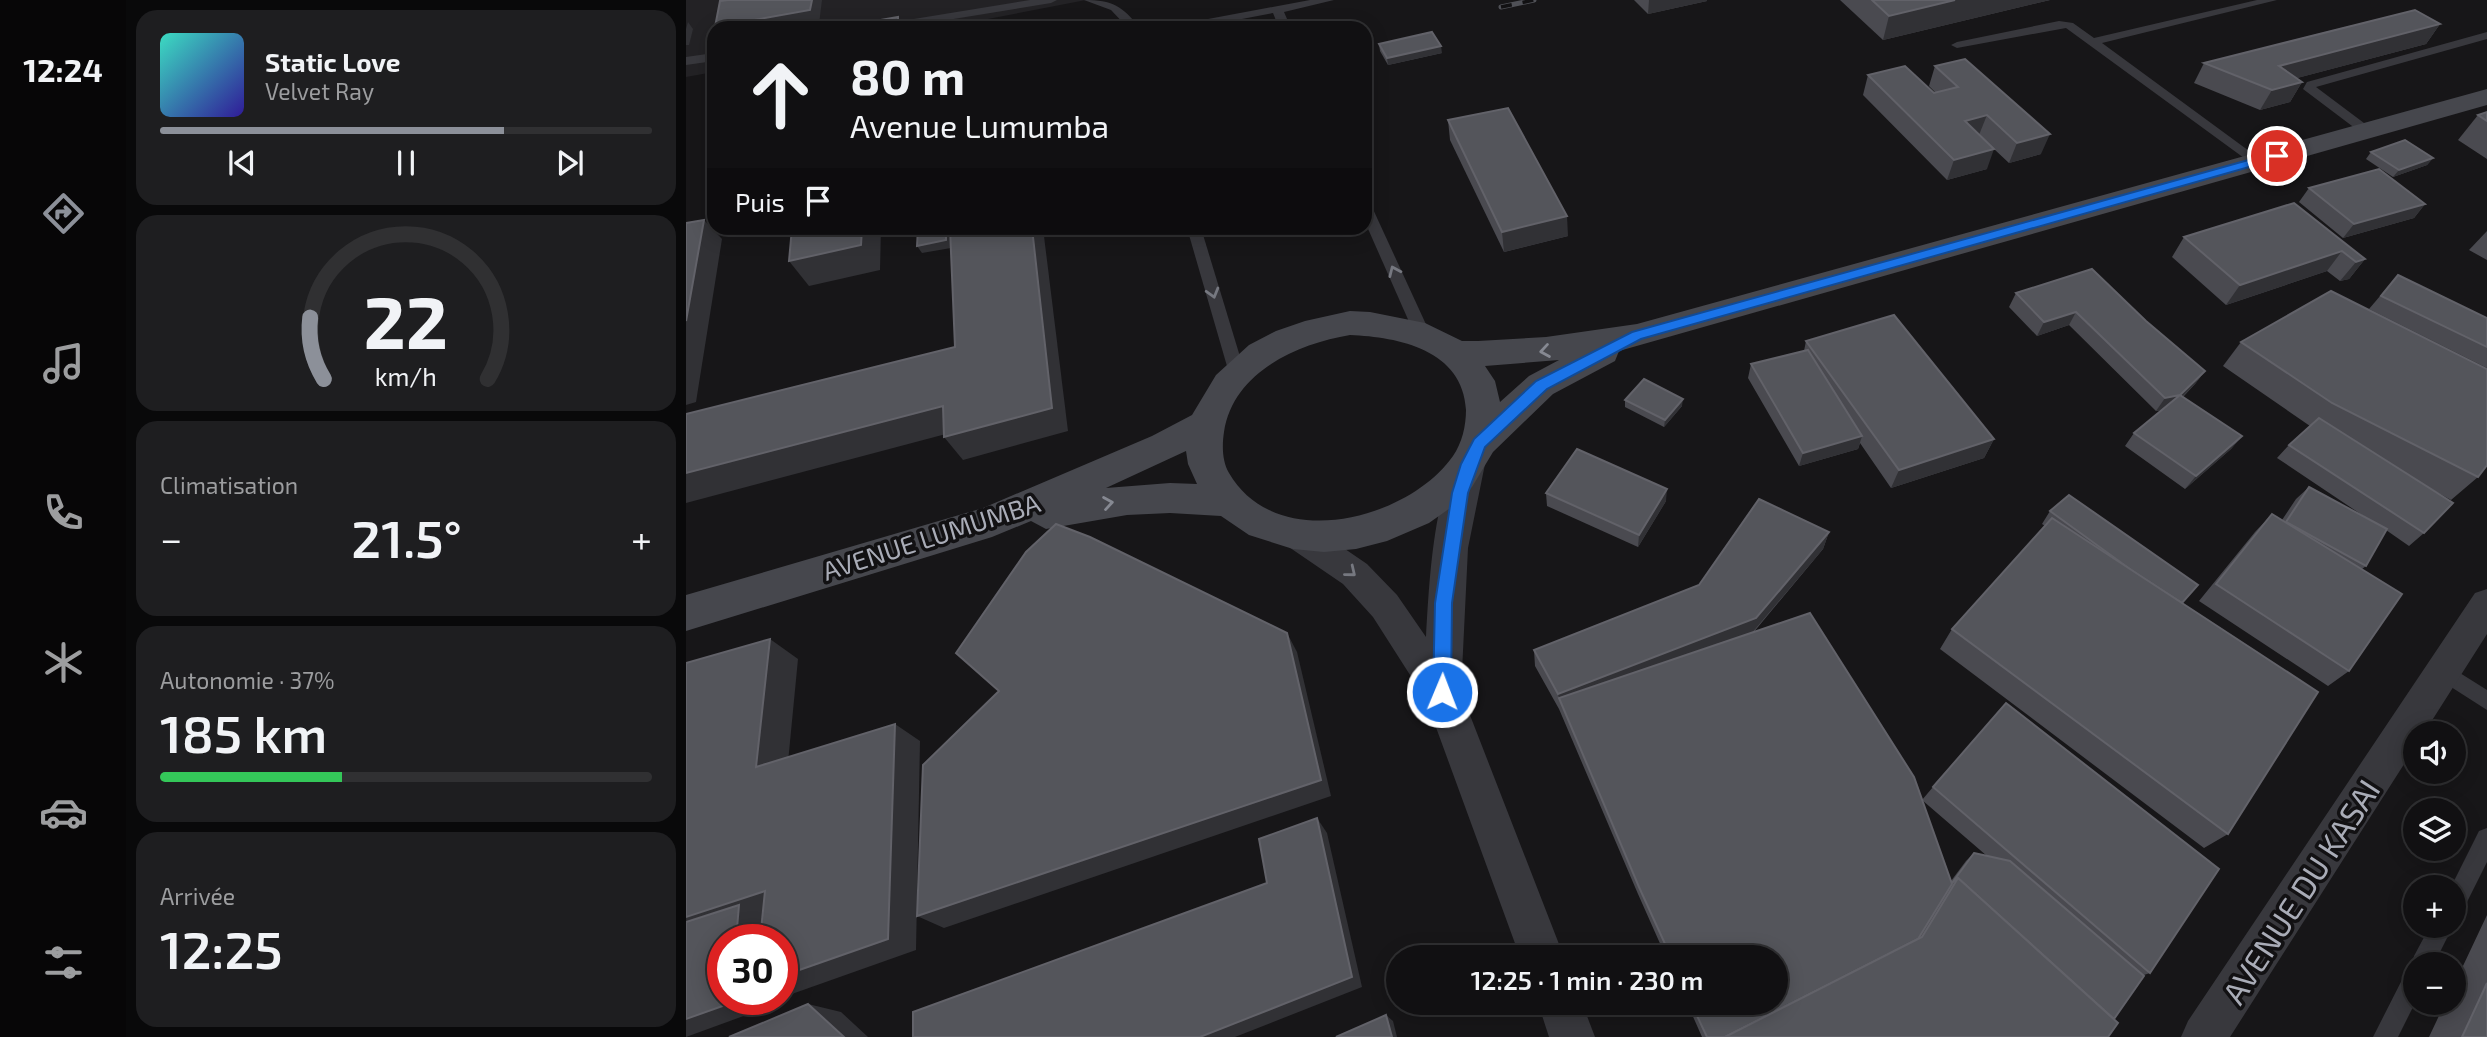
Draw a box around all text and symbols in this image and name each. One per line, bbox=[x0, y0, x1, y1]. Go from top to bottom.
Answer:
text: Static Love bbox=[265, 46, 401, 77]
text: 80 m bbox=[850, 46, 965, 105]
icon: ahead bbox=[735, 49, 826, 140]
text: 12:24 bbox=[23, 50, 103, 88]
text: Velvet Ray bbox=[265, 77, 374, 105]
text: Avenue Lumumba bbox=[850, 106, 1109, 144]
pin bbox=[2247, 126, 2307, 186]
icon: arrive bbox=[2258, 137, 2296, 175]
icon: previous bbox=[223, 144, 261, 182]
icon: pause bbox=[387, 144, 425, 182]
icon: next bbox=[551, 144, 589, 182]
icon: arrive bbox=[799, 182, 837, 220]
text: Puis bbox=[735, 186, 785, 217]
icon: directions bbox=[39, 189, 88, 238]
one-way arrow bbox=[1388, 266, 1402, 278]
text: 22 bbox=[364, 277, 448, 365]
one-way arrow bbox=[1205, 287, 1220, 299]
icon: music bbox=[39, 339, 88, 388]
one-way arrow bbox=[1539, 343, 1551, 358]
text: km/h bbox=[375, 361, 437, 391]
text: Climatisation bbox=[160, 471, 298, 499]
street label: AVENUE LUMUMBA bbox=[818, 486, 1044, 586]
icon: phone bbox=[39, 488, 88, 537]
one-way arrow bbox=[1102, 496, 1114, 511]
text: 21.5° bbox=[351, 506, 462, 568]
text: − bbox=[160, 515, 182, 561]
text: + bbox=[631, 515, 652, 561]
one-way arrow bbox=[1343, 564, 1355, 577]
icon: climate bbox=[39, 638, 88, 687]
position arrow bbox=[1405, 655, 1479, 729]
text: Autonomie · 37% bbox=[160, 666, 335, 694]
text: 185 km bbox=[160, 701, 327, 763]
map controls bbox=[2403, 721, 2466, 1015]
button: sound bbox=[2403, 721, 2466, 784]
street label: AVENUE DU KASAI bbox=[2213, 772, 2387, 1010]
icon: car bbox=[39, 788, 88, 837]
button: layers bbox=[2403, 798, 2466, 861]
button: + bbox=[2403, 875, 2466, 938]
text: Arrivée bbox=[160, 882, 235, 910]
text: 12:25 bbox=[160, 917, 283, 979]
speed limit sign: 30 bbox=[707, 924, 798, 1015]
icon: filters bbox=[39, 938, 88, 987]
button: − bbox=[2403, 952, 2466, 1015]
text: 12:25 · 1 min · 230 m bbox=[1471, 964, 1703, 995]

